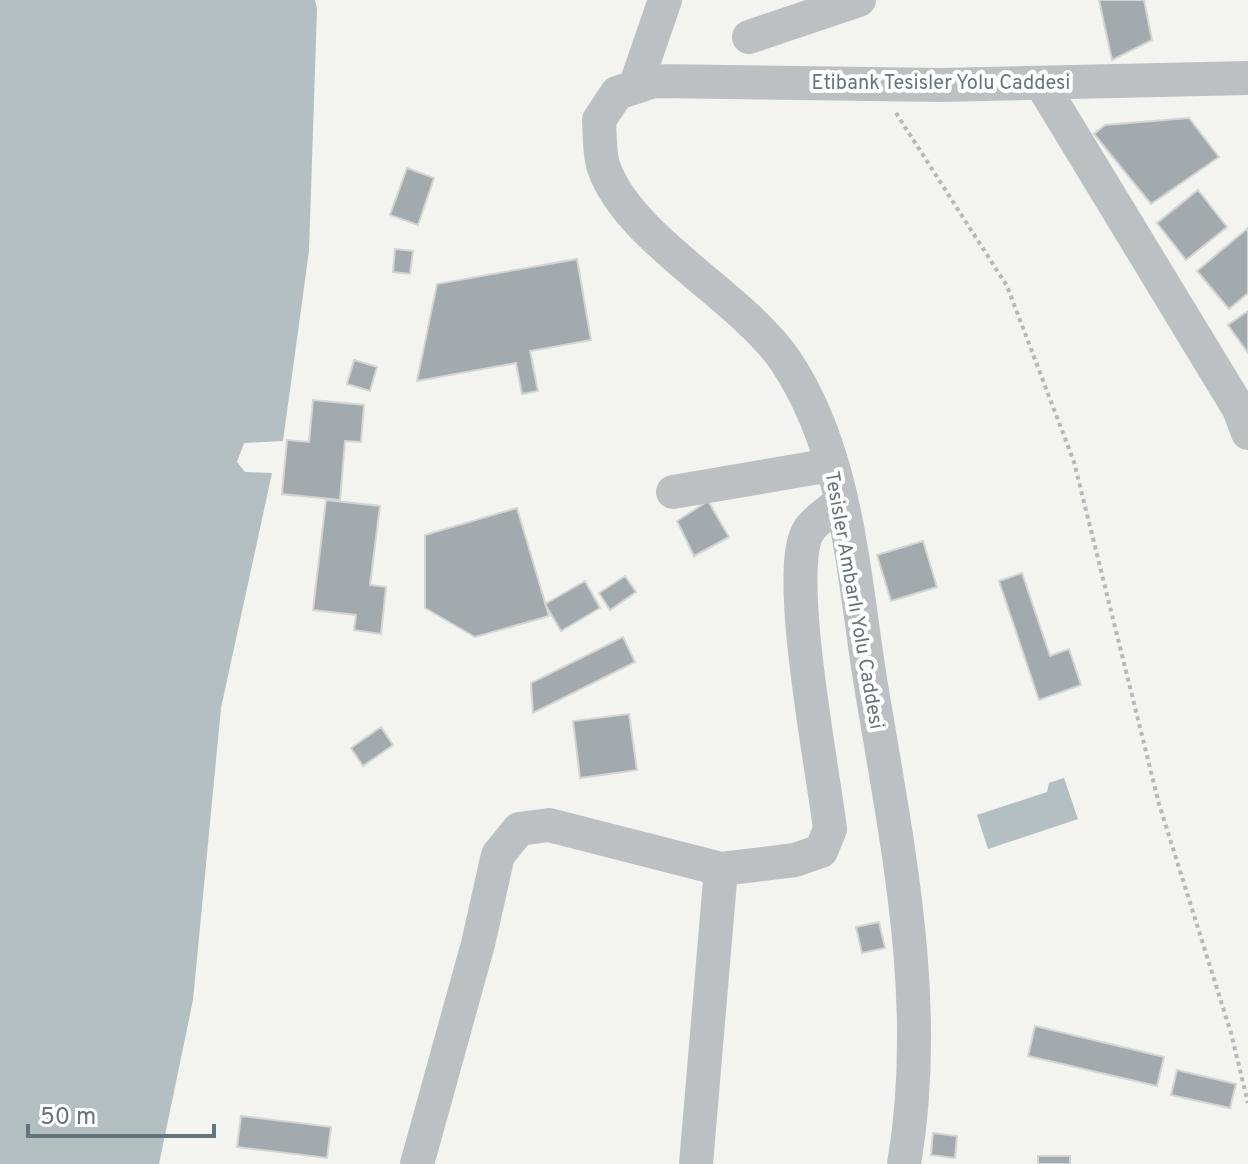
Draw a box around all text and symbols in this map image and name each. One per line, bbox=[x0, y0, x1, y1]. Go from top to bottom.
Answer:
street label: Etibank Tesisler Yolu Caddesi bbox=[812, 71, 1070, 97]
street label: Tesisler Ambarlı Yolu Caddesi bbox=[818, 469, 889, 731]
scale bar bbox=[28, 1088, 214, 1138]
text: 50 m bbox=[40, 1103, 96, 1133]

